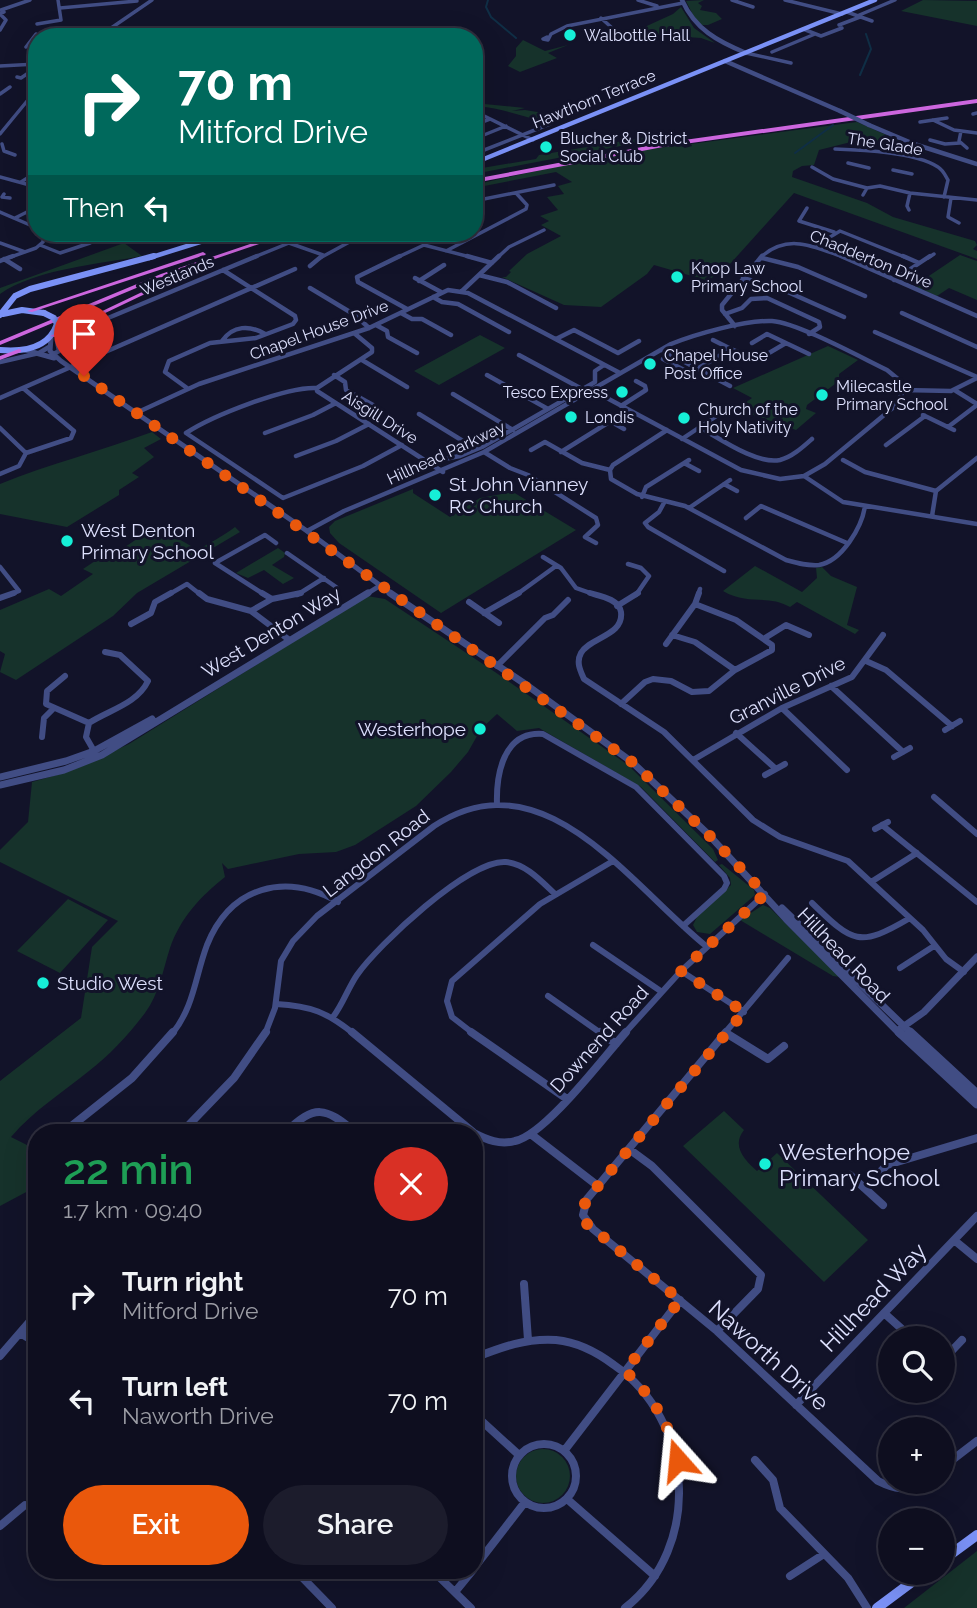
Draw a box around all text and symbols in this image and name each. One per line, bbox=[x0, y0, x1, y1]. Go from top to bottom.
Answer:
place label: Walbottle Hall bbox=[584, 26, 691, 45]
marker: Walbottle Hall bbox=[562, 27, 578, 43]
text: 70 m bbox=[178, 54, 293, 111]
icon: right bbox=[63, 56, 154, 147]
street label: Hawthorn Terrace bbox=[530, 66, 658, 132]
text: Mitford Drive bbox=[178, 113, 368, 150]
place label: Blucher & District Social Club bbox=[560, 129, 688, 166]
street label: The Glade bbox=[846, 129, 924, 159]
marker: Blucher & District Social Club bbox=[538, 139, 554, 155]
icon: left bbox=[138, 189, 176, 227]
text: Then bbox=[63, 193, 124, 223]
street label: Chadderton Drive bbox=[807, 226, 935, 292]
street label: Westlands bbox=[137, 252, 217, 300]
place label: Knop Law Primary School bbox=[691, 259, 803, 296]
marker: Knop Law Primary School bbox=[669, 269, 685, 285]
street label: Chapel House Drive bbox=[247, 296, 391, 364]
pin bbox=[54, 304, 114, 376]
icon: arrive bbox=[65, 315, 103, 353]
place label: Chapel House Post Office bbox=[664, 346, 768, 383]
marker: Chapel House Post Office bbox=[642, 356, 658, 372]
place label: Milecastle Primary School bbox=[836, 377, 948, 414]
place label: Tesco Express bbox=[503, 383, 608, 402]
marker: Tesco Express bbox=[614, 384, 630, 400]
street label: Aisgill Drive bbox=[339, 386, 421, 448]
marker: Milecastle Primary School bbox=[814, 387, 830, 403]
place label: Church of the Holy Nativity bbox=[698, 400, 798, 437]
place label: Londis bbox=[585, 408, 634, 427]
marker: Londis bbox=[563, 409, 579, 425]
marker: Church of the Holy Nativity bbox=[676, 410, 692, 426]
street label: Hillhead Parkway bbox=[384, 417, 508, 489]
place label: St John Vianney RC Church bbox=[449, 473, 588, 517]
marker: St John Vianney RC Church bbox=[427, 487, 443, 503]
place label: West Denton Primary School bbox=[81, 519, 214, 563]
marker: West Denton Primary School bbox=[59, 533, 75, 549]
street label: West Denton Way bbox=[198, 582, 344, 682]
street label: Granville Drive bbox=[725, 651, 849, 729]
place label: Westerhope bbox=[358, 718, 466, 740]
marker: Westerhope bbox=[472, 721, 488, 737]
street label: Langdon Road bbox=[318, 805, 434, 901]
street label: Hillhead Road bbox=[793, 903, 895, 1007]
place label: Studio West bbox=[57, 972, 163, 994]
marker: Studio West bbox=[35, 975, 51, 991]
street label: Downend Road bbox=[545, 981, 653, 1097]
place label: Westerhope Primary School bbox=[779, 1138, 940, 1191]
text: 22 min bbox=[63, 1145, 194, 1194]
button: close bbox=[374, 1147, 448, 1221]
marker: Westerhope Primary School bbox=[757, 1156, 773, 1172]
text: 1.7 km · 09:40 bbox=[63, 1196, 203, 1223]
street label: Hillhead Way bbox=[814, 1237, 932, 1357]
text: Turn right bbox=[122, 1267, 243, 1297]
icon: right bbox=[63, 1277, 101, 1315]
text: 70 m bbox=[388, 1281, 448, 1311]
street label: Naworth Drive bbox=[704, 1294, 834, 1416]
text: Mitford Drive bbox=[122, 1297, 259, 1324]
map controls bbox=[878, 1326, 955, 1585]
button: search bbox=[878, 1326, 955, 1403]
text: Turn left bbox=[122, 1372, 228, 1402]
icon: left bbox=[63, 1382, 101, 1420]
text: 70 m bbox=[388, 1386, 448, 1416]
text: Naworth Drive bbox=[122, 1402, 274, 1429]
button: + bbox=[878, 1417, 955, 1494]
position arrow bbox=[641, 1423, 715, 1497]
button: Exit bbox=[63, 1485, 249, 1565]
button: Share bbox=[263, 1485, 448, 1565]
button: − bbox=[878, 1508, 955, 1585]

